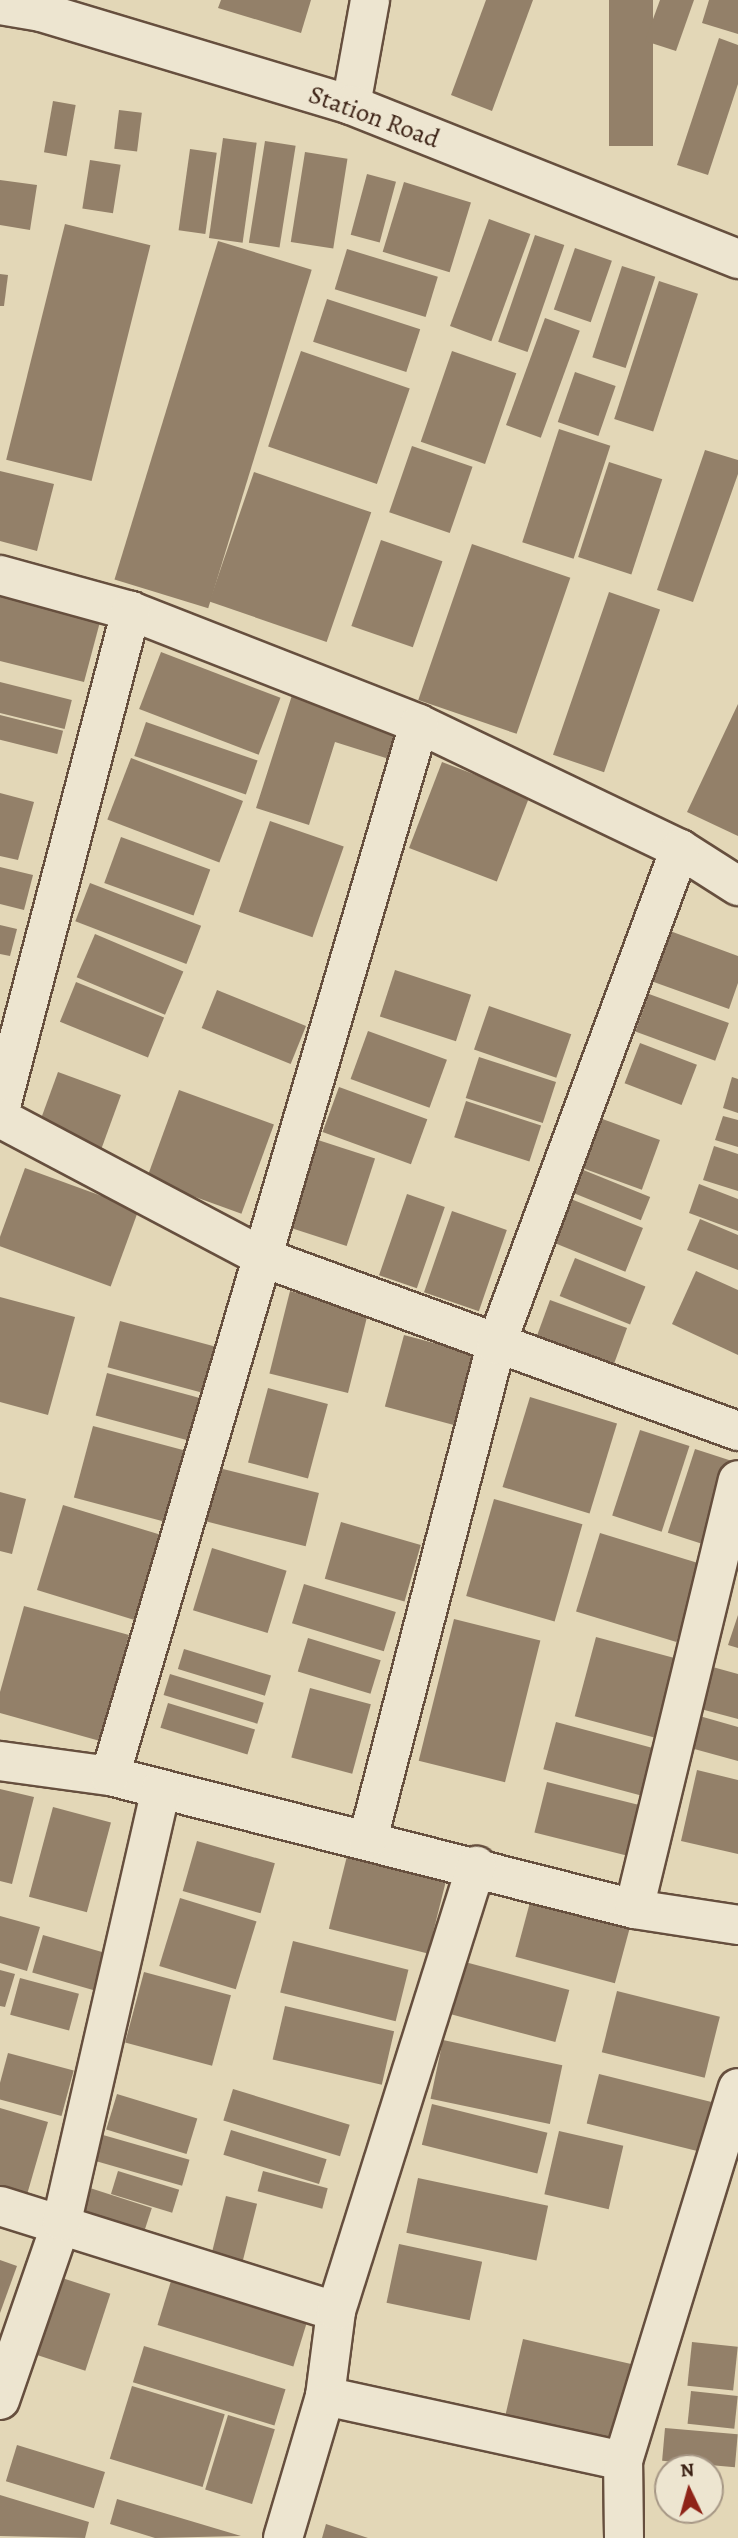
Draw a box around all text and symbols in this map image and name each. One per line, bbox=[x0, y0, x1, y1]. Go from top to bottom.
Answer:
street label: Station Road bbox=[304, 79, 444, 155]
north arrow bbox=[654, 2454, 724, 2524]
text: N bbox=[679, 2457, 695, 2484]

